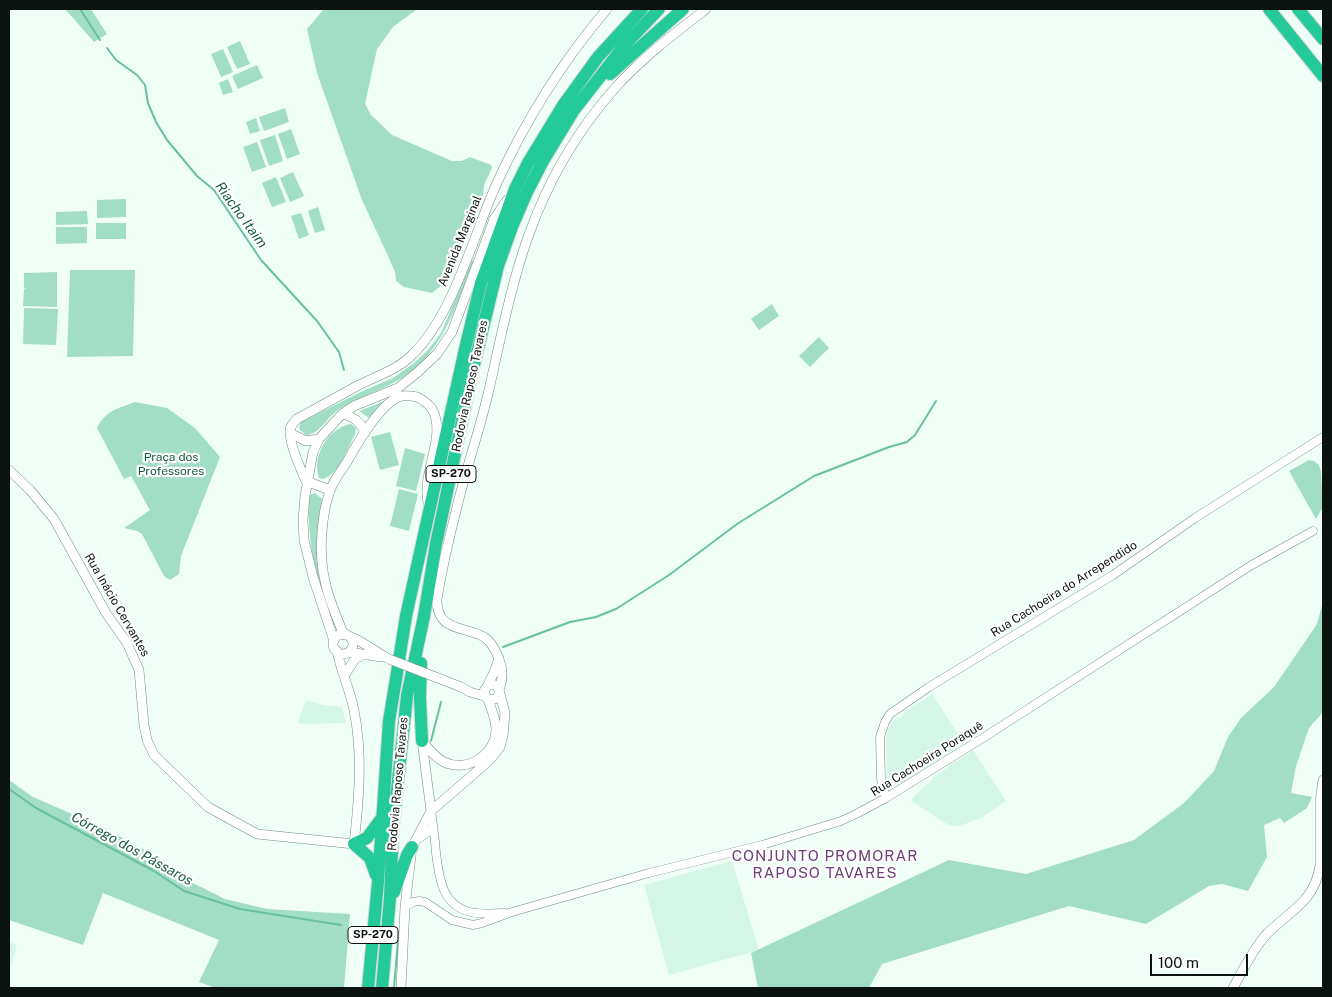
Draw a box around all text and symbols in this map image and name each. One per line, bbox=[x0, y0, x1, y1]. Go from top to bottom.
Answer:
water label: Riacho Itaim bbox=[211, 179, 271, 251]
street label: Avenida Marginal bbox=[435, 194, 485, 288]
street label: Rodovia Raposo Tavares bbox=[449, 319, 491, 453]
park label: Praça dos Professores bbox=[138, 450, 204, 478]
road number: SP-270 bbox=[426, 466, 476, 482]
street label: Rua Cachoeira do Arrependido bbox=[988, 538, 1140, 640]
street label: Rua Inácio Cervantes bbox=[82, 551, 152, 659]
street label: Rodovia Raposo Tavares bbox=[385, 717, 411, 851]
street label: Rua Cachoeira Poraquê bbox=[868, 719, 986, 799]
water label: Córrego dos Pássaros bbox=[68, 809, 196, 889]
district label: CONJUNTO PROMORAR RAPOSO TAVARES bbox=[730, 847, 920, 882]
road number: SP-270 bbox=[348, 926, 398, 944]
scale bar bbox=[1152, 944, 1250, 976]
text: 100 m bbox=[1158, 954, 1199, 971]

